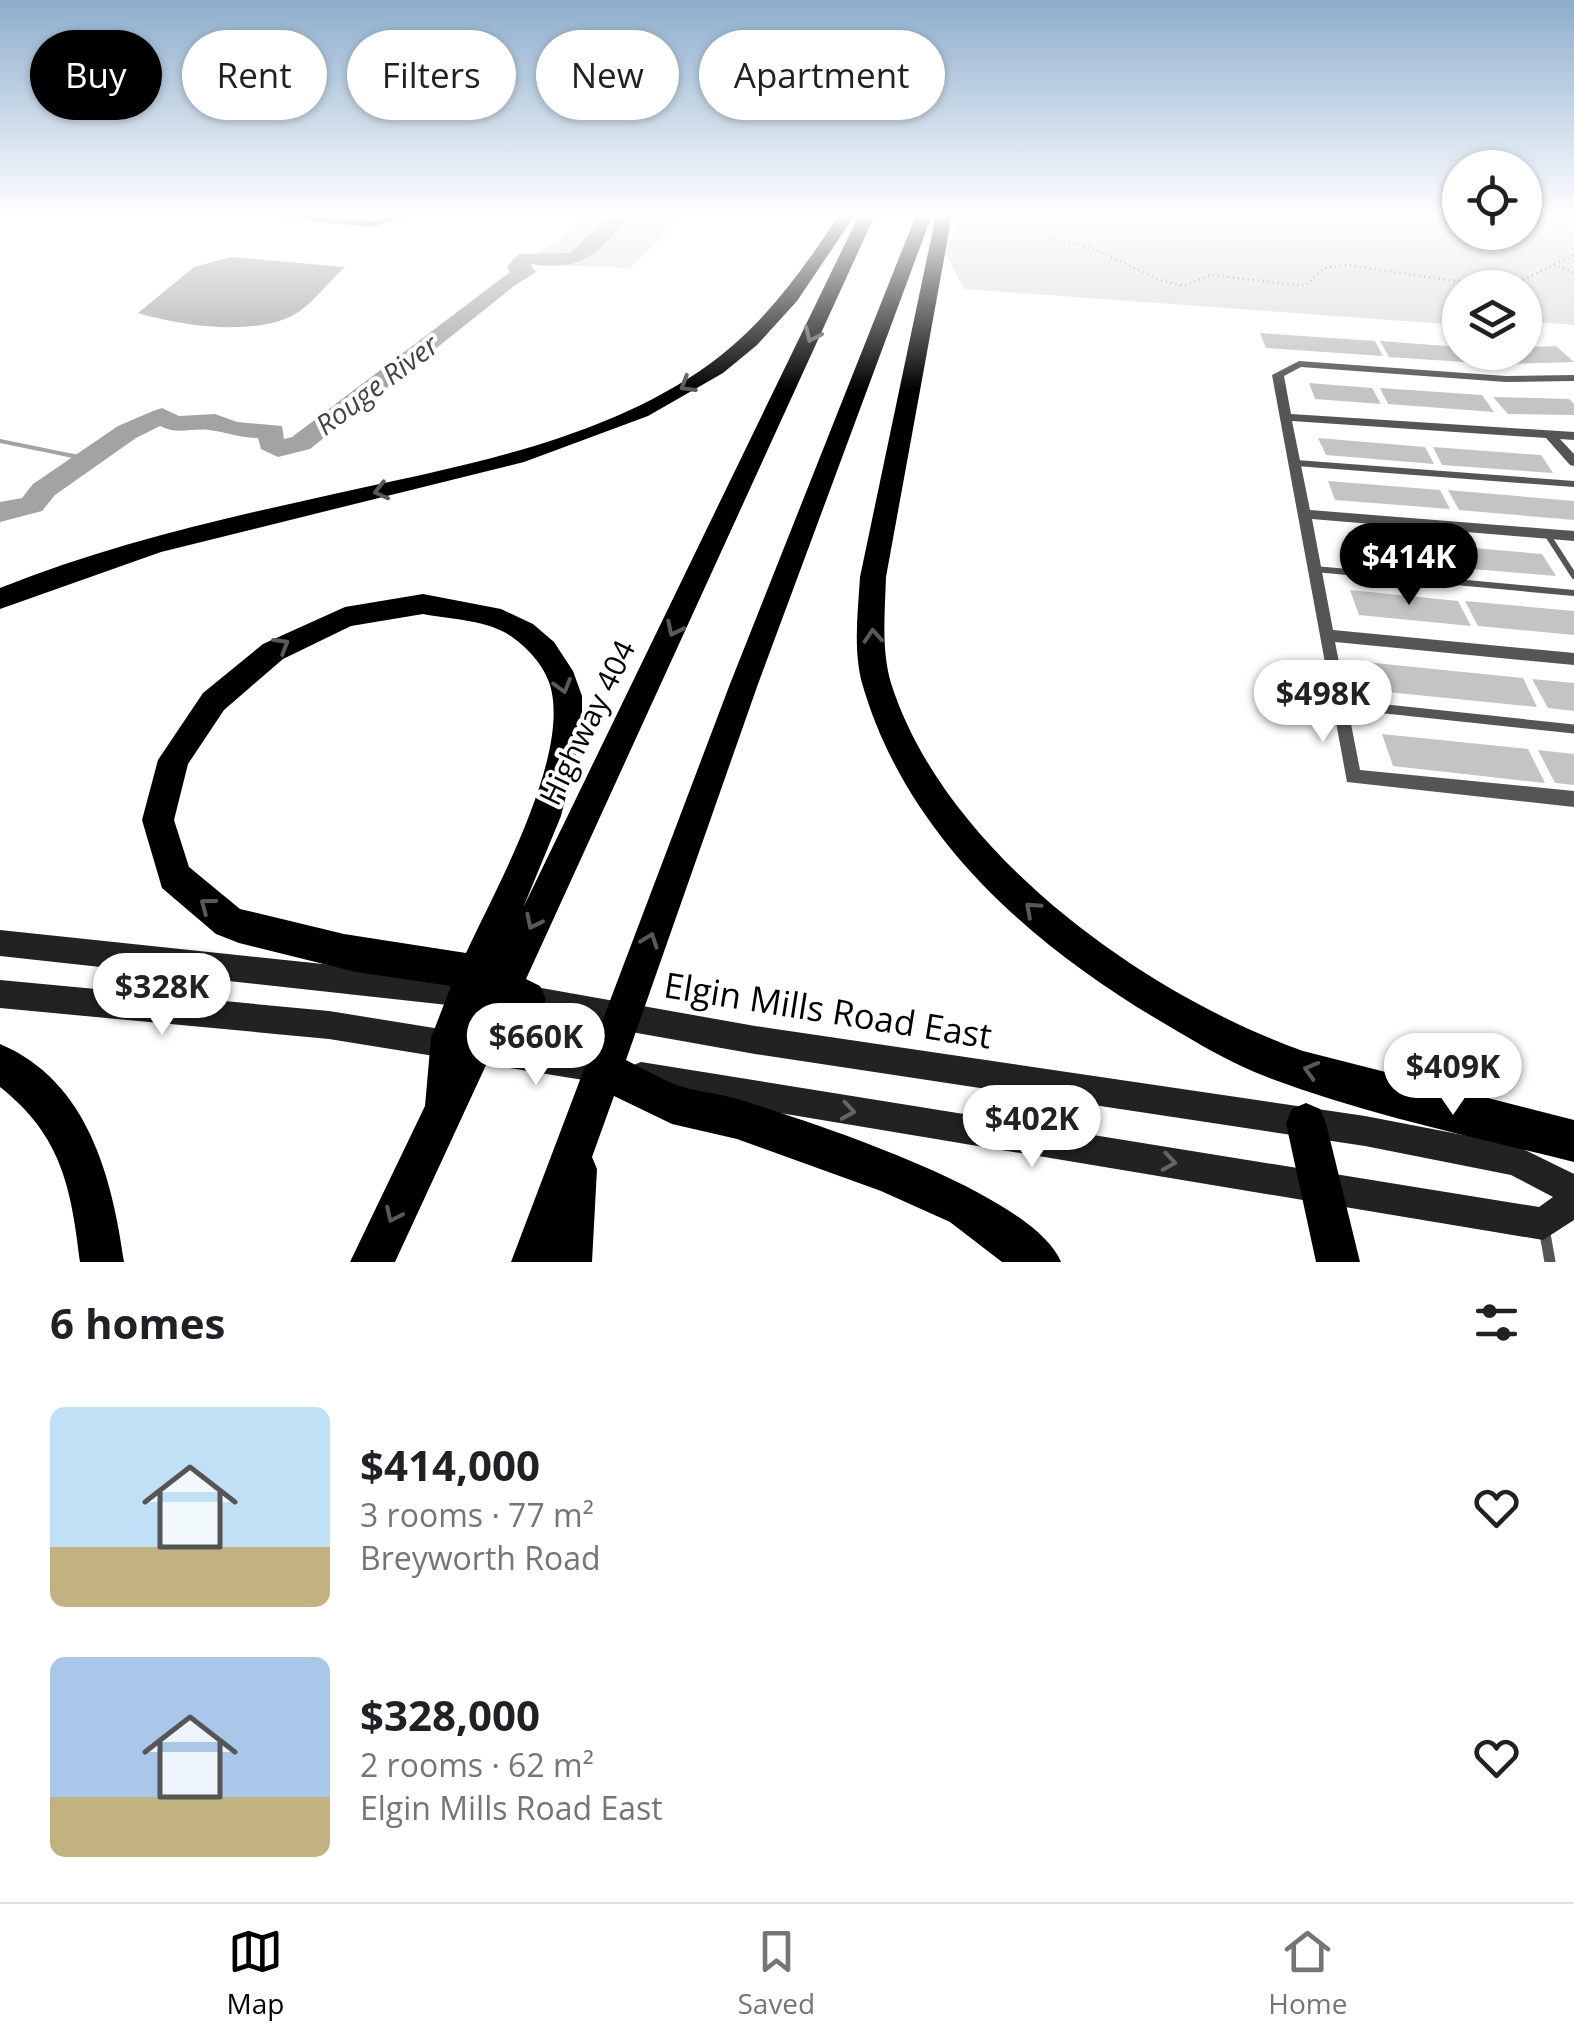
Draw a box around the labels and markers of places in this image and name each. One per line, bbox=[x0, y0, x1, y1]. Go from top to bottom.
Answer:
pin: $414K bbox=[1339, 523, 1479, 608]
pin: $498K bbox=[1253, 660, 1393, 745]
pin: $328K bbox=[92, 953, 232, 1038]
pin: $660K bbox=[466, 1003, 606, 1088]
pin: $409K bbox=[1383, 1033, 1523, 1118]
pin: $402K bbox=[962, 1085, 1102, 1170]

